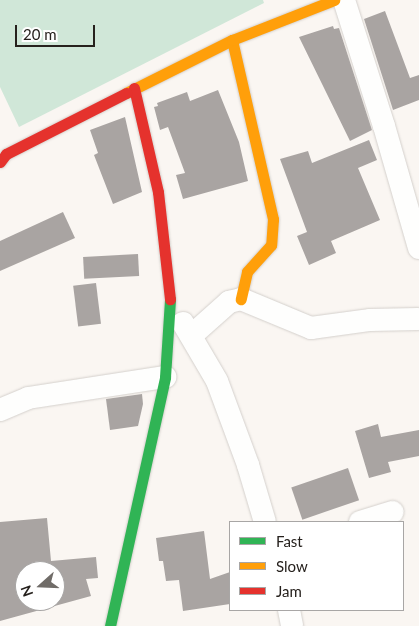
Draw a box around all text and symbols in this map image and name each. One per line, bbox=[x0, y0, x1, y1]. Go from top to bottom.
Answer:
scale bar bbox=[18, 15, 98, 47]
text: 20 m bbox=[23, 25, 57, 43]
legend bbox=[229, 521, 404, 611]
text: Fast bbox=[276, 532, 303, 550]
text: Slow bbox=[276, 557, 308, 575]
north arrow bbox=[15, 561, 65, 611]
text: Jam bbox=[276, 582, 302, 600]
text: N bbox=[17, 583, 36, 599]

